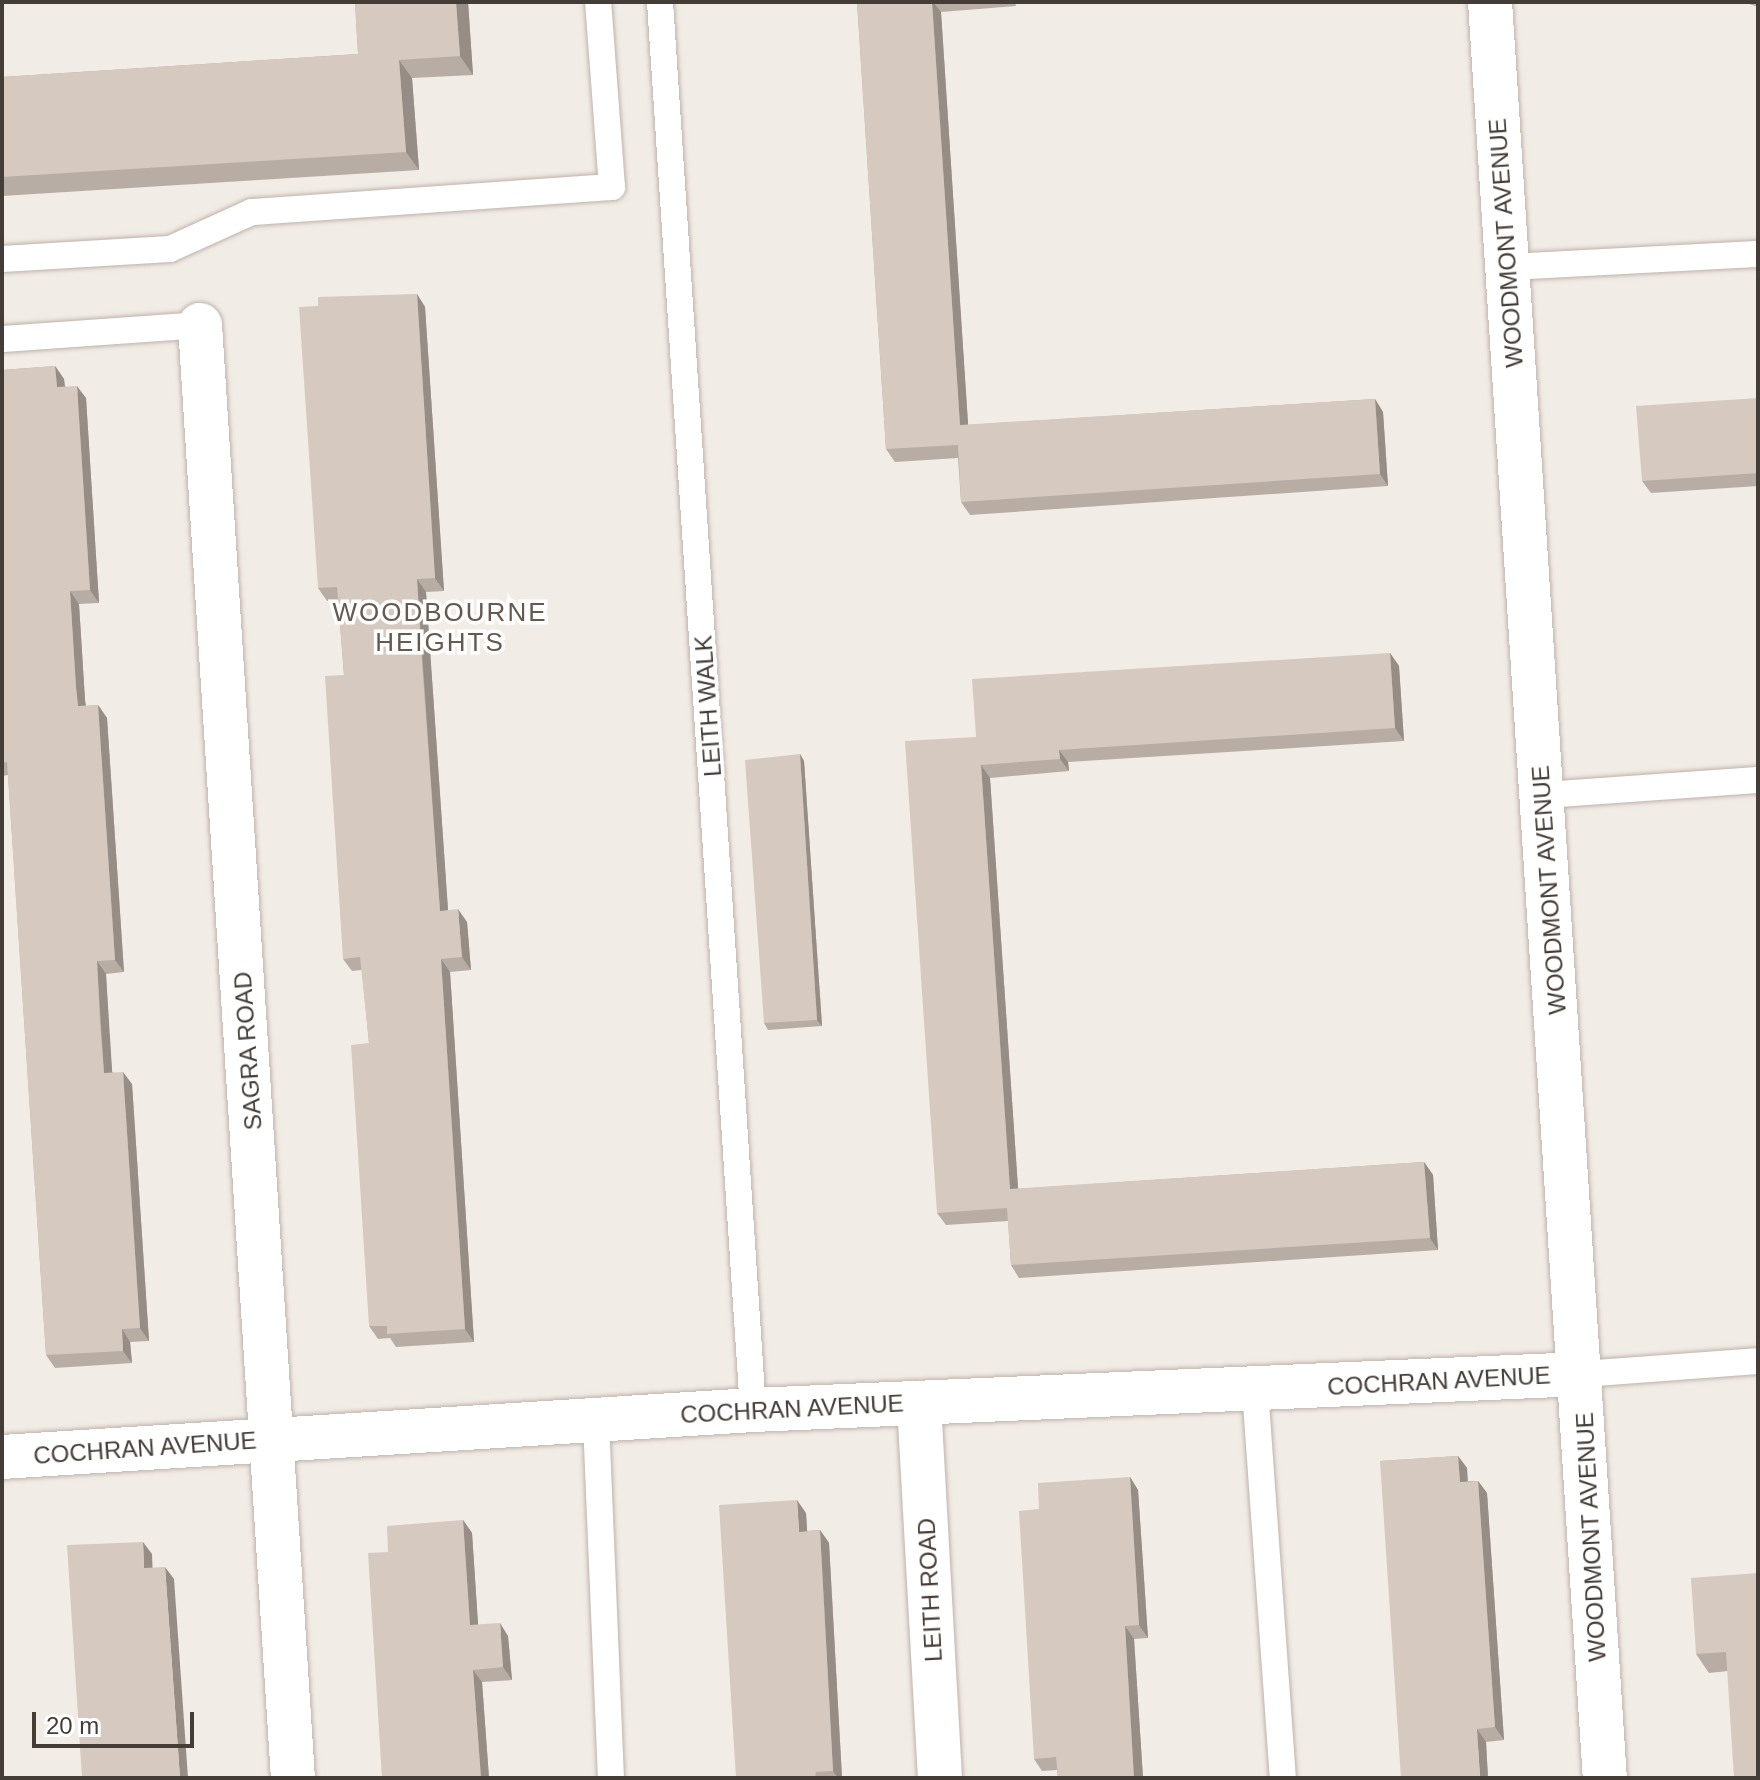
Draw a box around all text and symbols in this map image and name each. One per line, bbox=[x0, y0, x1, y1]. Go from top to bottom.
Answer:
street label: WOODMONT AVENUE bbox=[1483, 117, 1529, 369]
district label: WOODBOURNE HEIGHTS bbox=[332, 597, 548, 658]
street label: LEITH WALK bbox=[689, 634, 727, 778]
street label: WOODMONT AVENUE bbox=[1526, 764, 1572, 1016]
street label: SAGRA ROAD bbox=[228, 970, 268, 1132]
street label: COCHRAN AVENUE bbox=[1326, 1361, 1552, 1401]
street label: COCHRAN AVENUE bbox=[679, 1389, 905, 1429]
street label: WOODMONT AVENUE bbox=[1570, 1411, 1612, 1663]
street label: COCHRAN AVENUE bbox=[32, 1426, 258, 1470]
street label: LEITH ROAD bbox=[912, 1517, 948, 1663]
scale bar bbox=[36, 1696, 198, 1746]
text: 20 m bbox=[46, 1712, 99, 1739]

